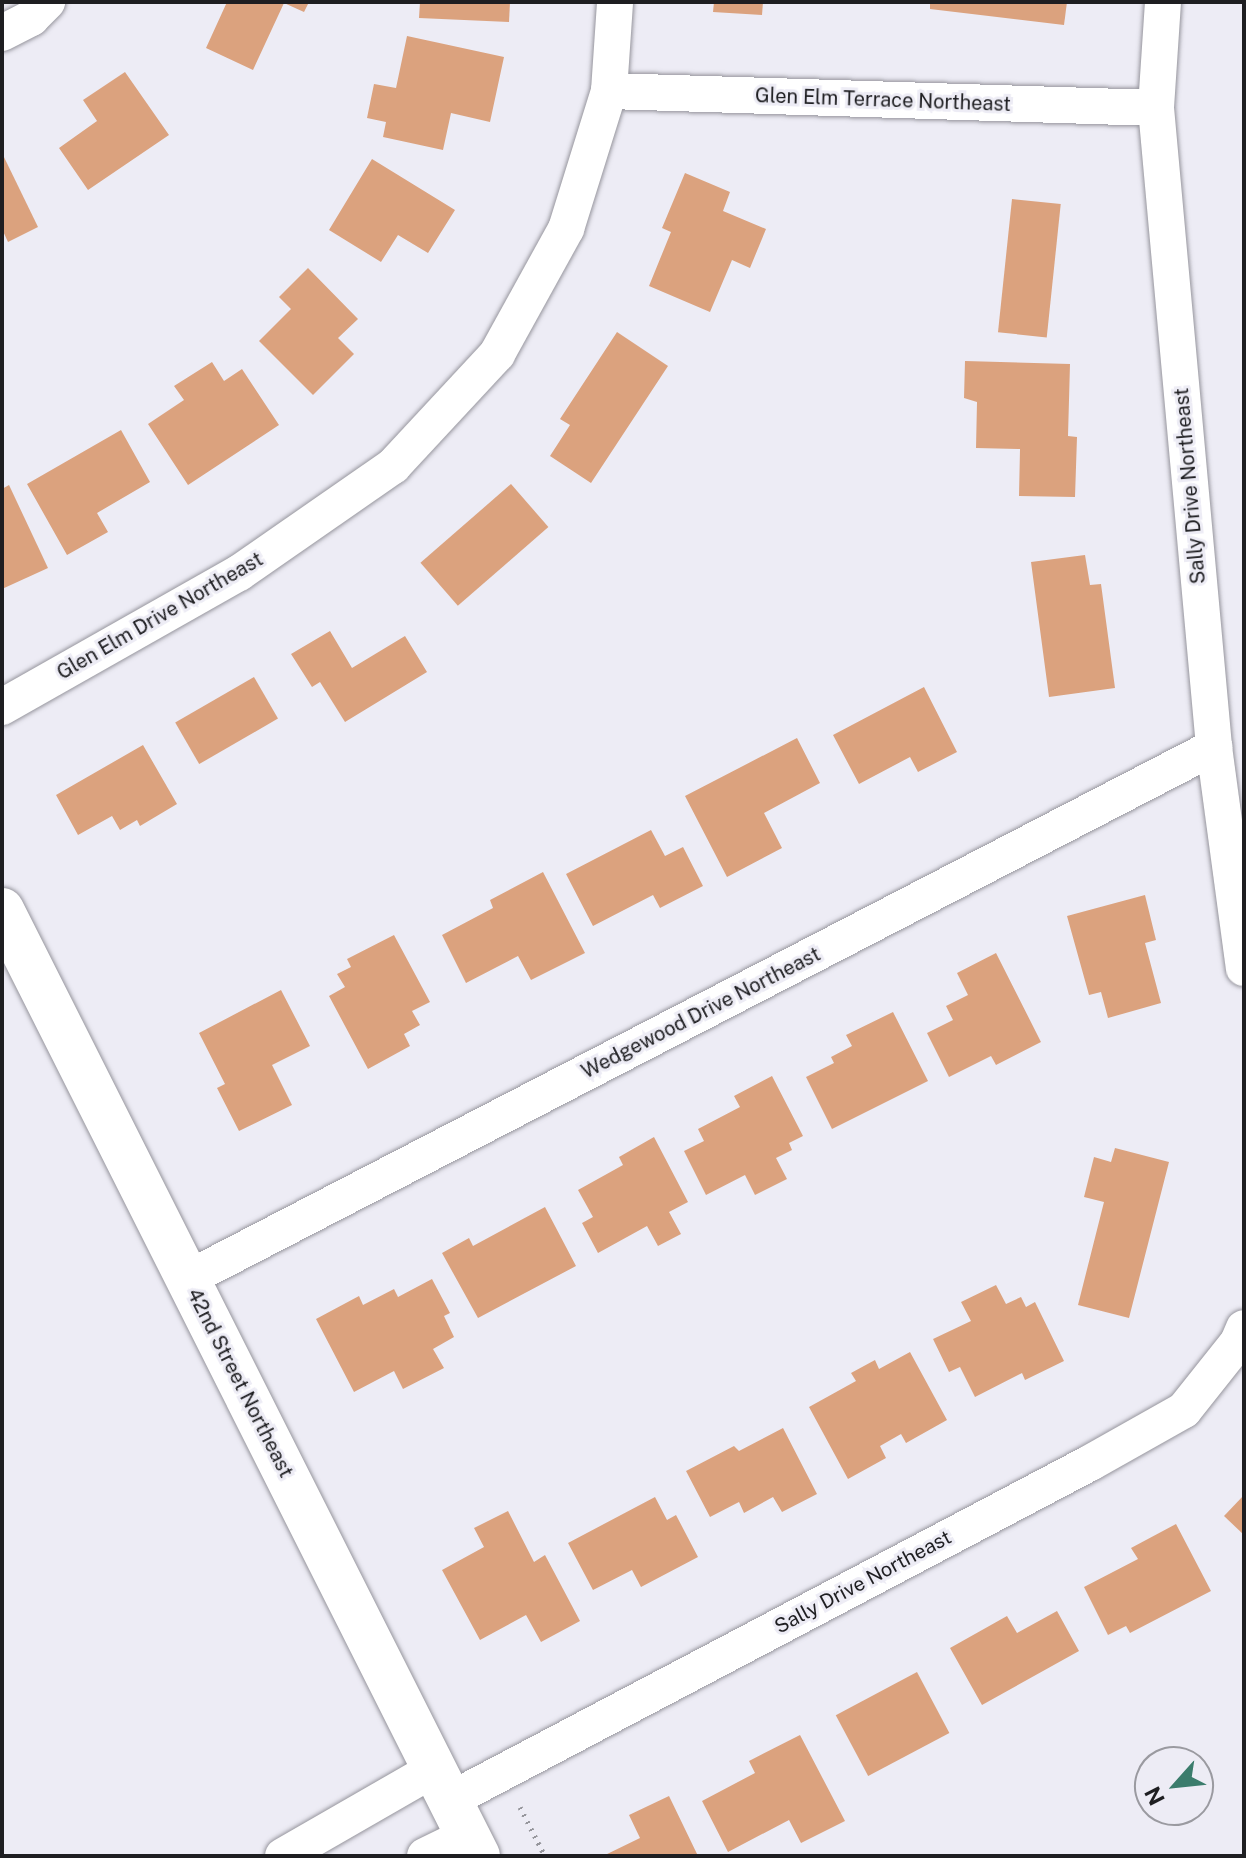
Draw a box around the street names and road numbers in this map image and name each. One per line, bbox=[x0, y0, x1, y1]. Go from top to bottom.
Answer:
street label: Glen Elm Terrace Northeast bbox=[755, 84, 1011, 116]
street label: Sally Drive Northeast bbox=[1169, 387, 1211, 585]
street label: Glen Elm Drive Northeast bbox=[53, 547, 267, 685]
street label: Wedgewood Drive Northeast bbox=[577, 942, 825, 1084]
street label: 42nd Street Northeast bbox=[182, 1284, 298, 1482]
street label: Sally Drive Northeast bbox=[770, 1525, 956, 1639]

